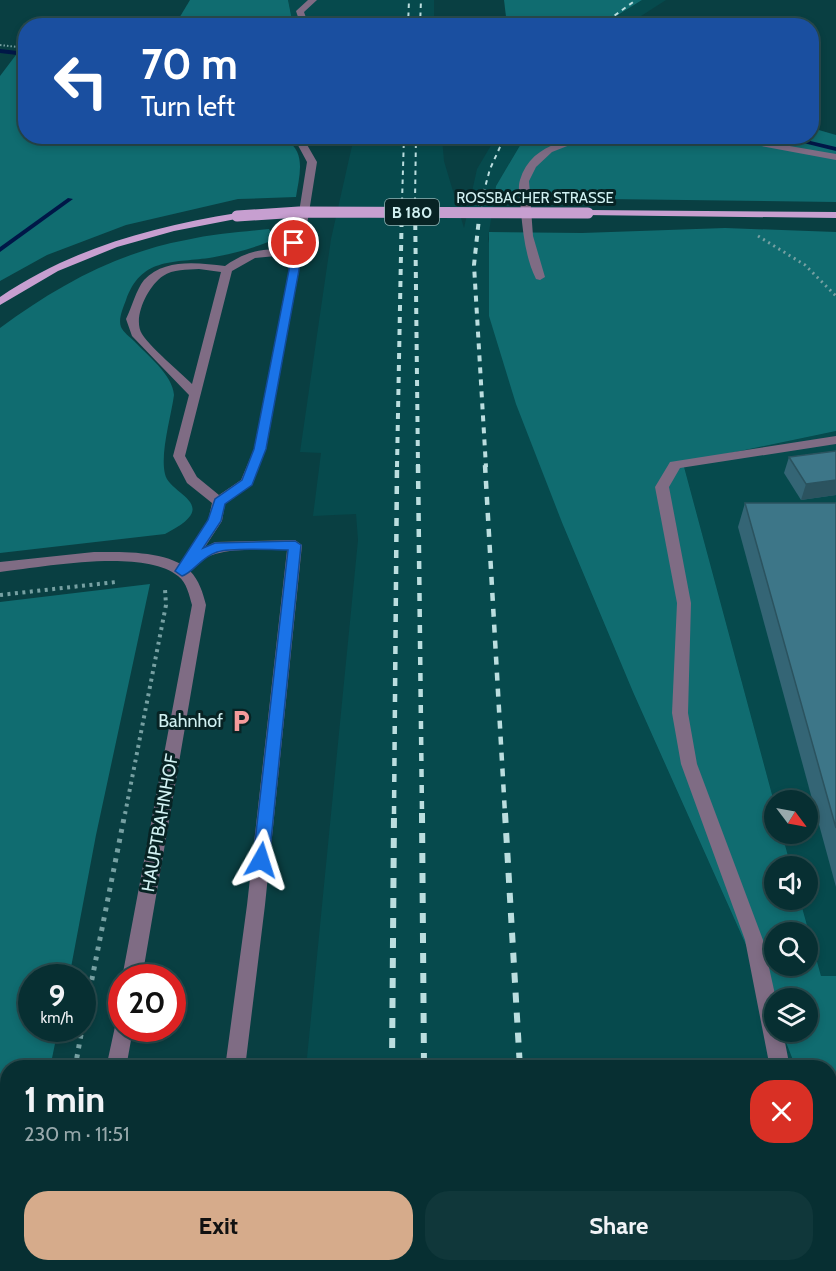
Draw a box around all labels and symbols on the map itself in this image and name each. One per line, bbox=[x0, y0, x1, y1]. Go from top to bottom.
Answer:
street label: ROSSBACHER STRASSE bbox=[456, 189, 614, 207]
road number: B 180 bbox=[385, 199, 439, 225]
pin bbox=[268, 217, 319, 268]
parking icon: Bahnhof bbox=[228, 708, 254, 734]
place label: Bahnhof bbox=[158, 710, 223, 732]
street label: HAUPTBAHNHOF bbox=[137, 752, 183, 894]
north arrow bbox=[764, 790, 818, 844]
position arrow bbox=[229, 828, 293, 892]
speed limit sign: 20 bbox=[108, 964, 186, 1042]

